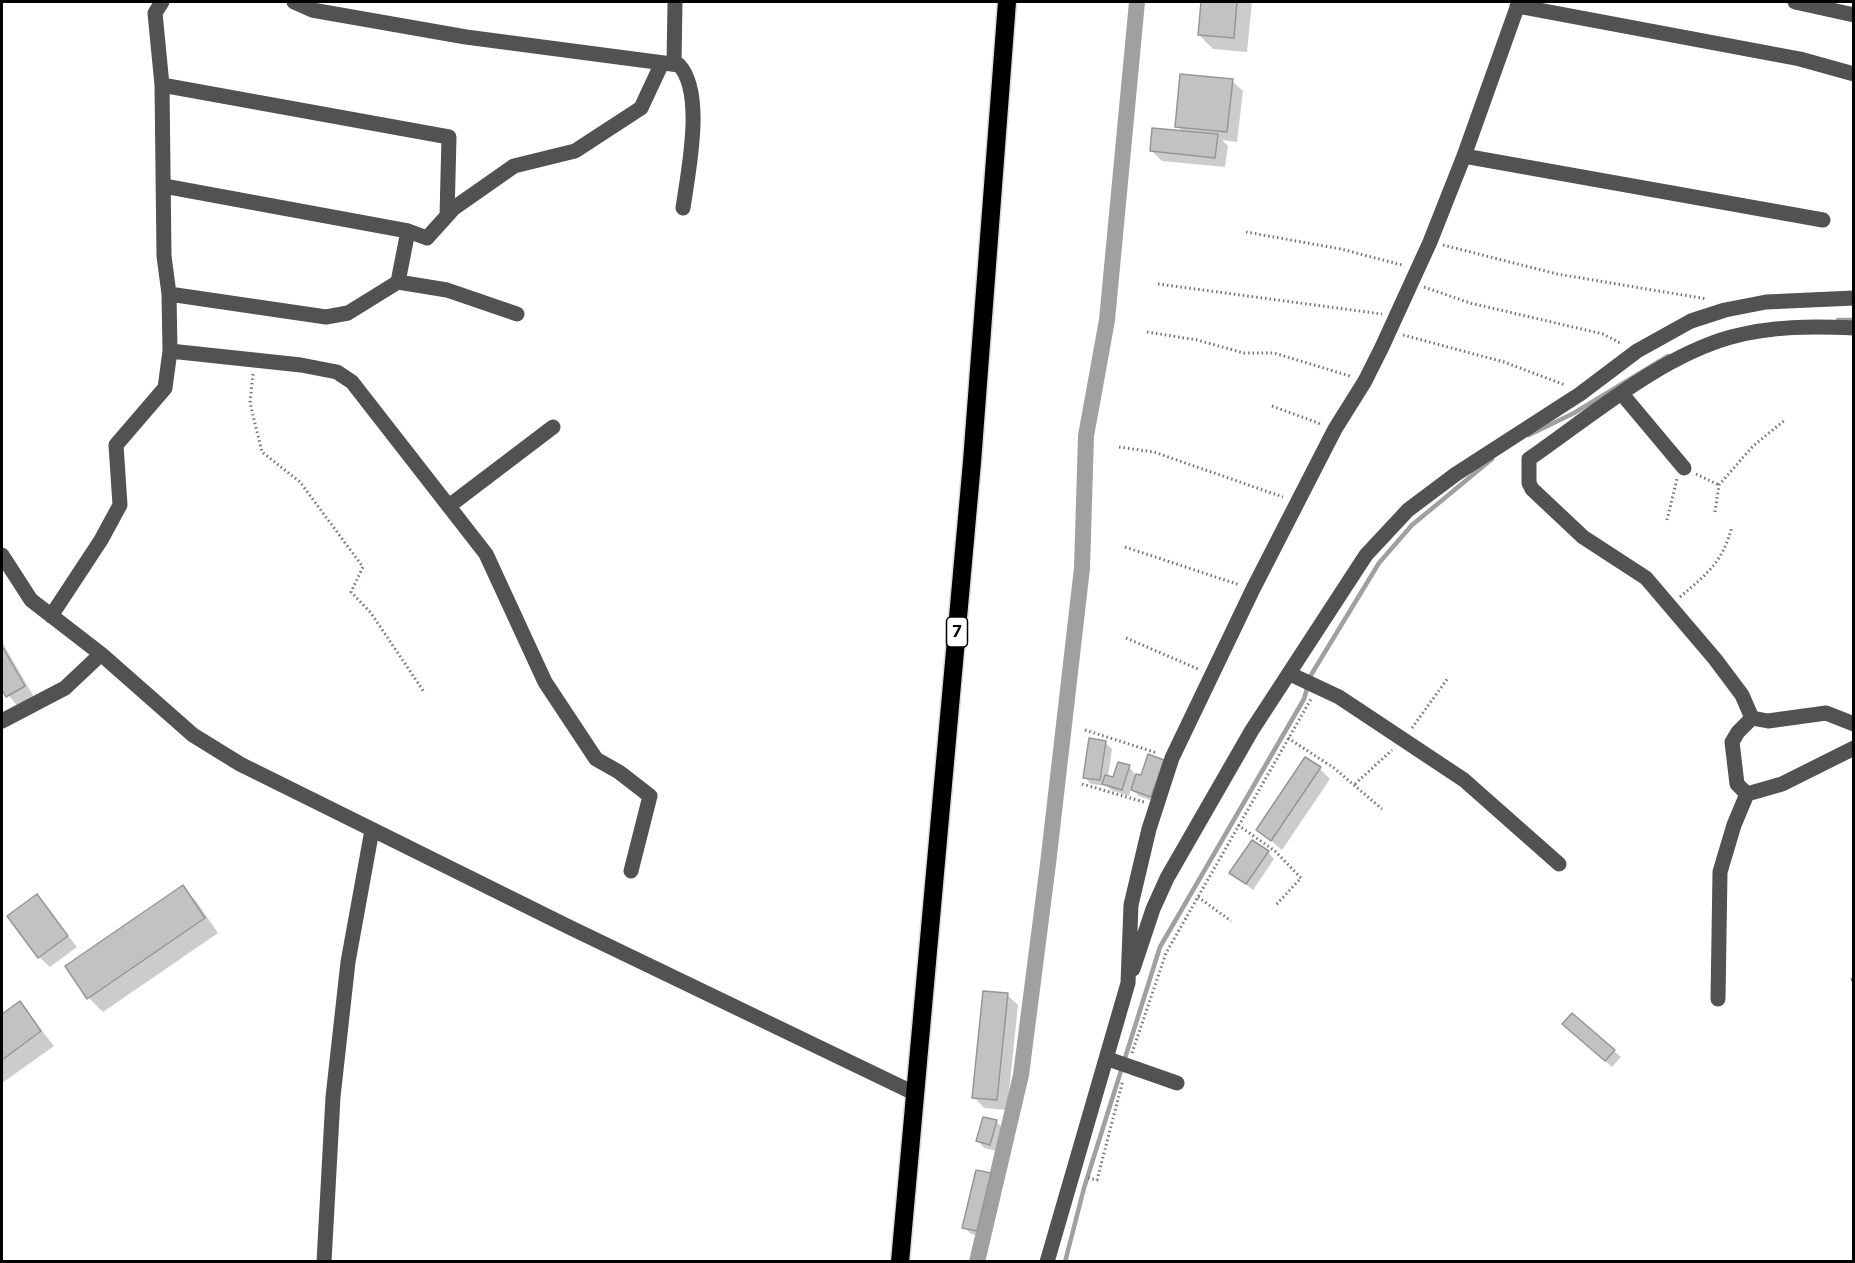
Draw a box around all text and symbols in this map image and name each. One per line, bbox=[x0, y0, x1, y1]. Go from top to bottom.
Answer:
road number: 7 bbox=[946, 617, 968, 647]

